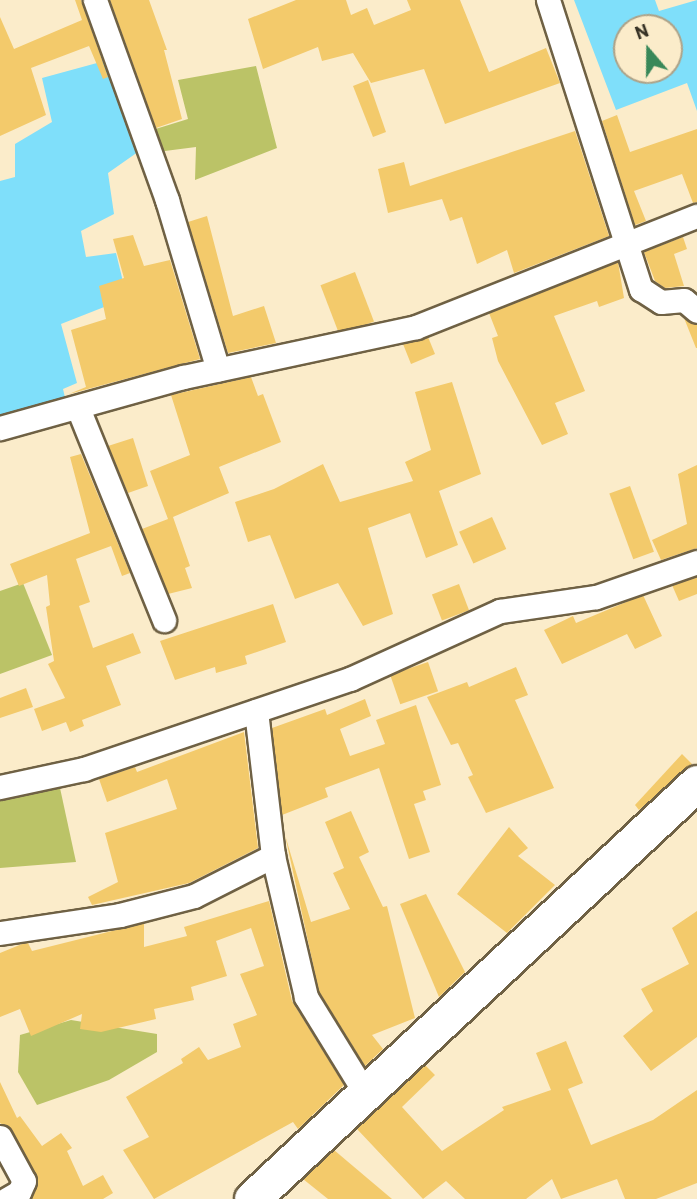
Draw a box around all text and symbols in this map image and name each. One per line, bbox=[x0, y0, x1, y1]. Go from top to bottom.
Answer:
north arrow bbox=[613, 14, 683, 84]
text: N bbox=[631, 18, 651, 44]

